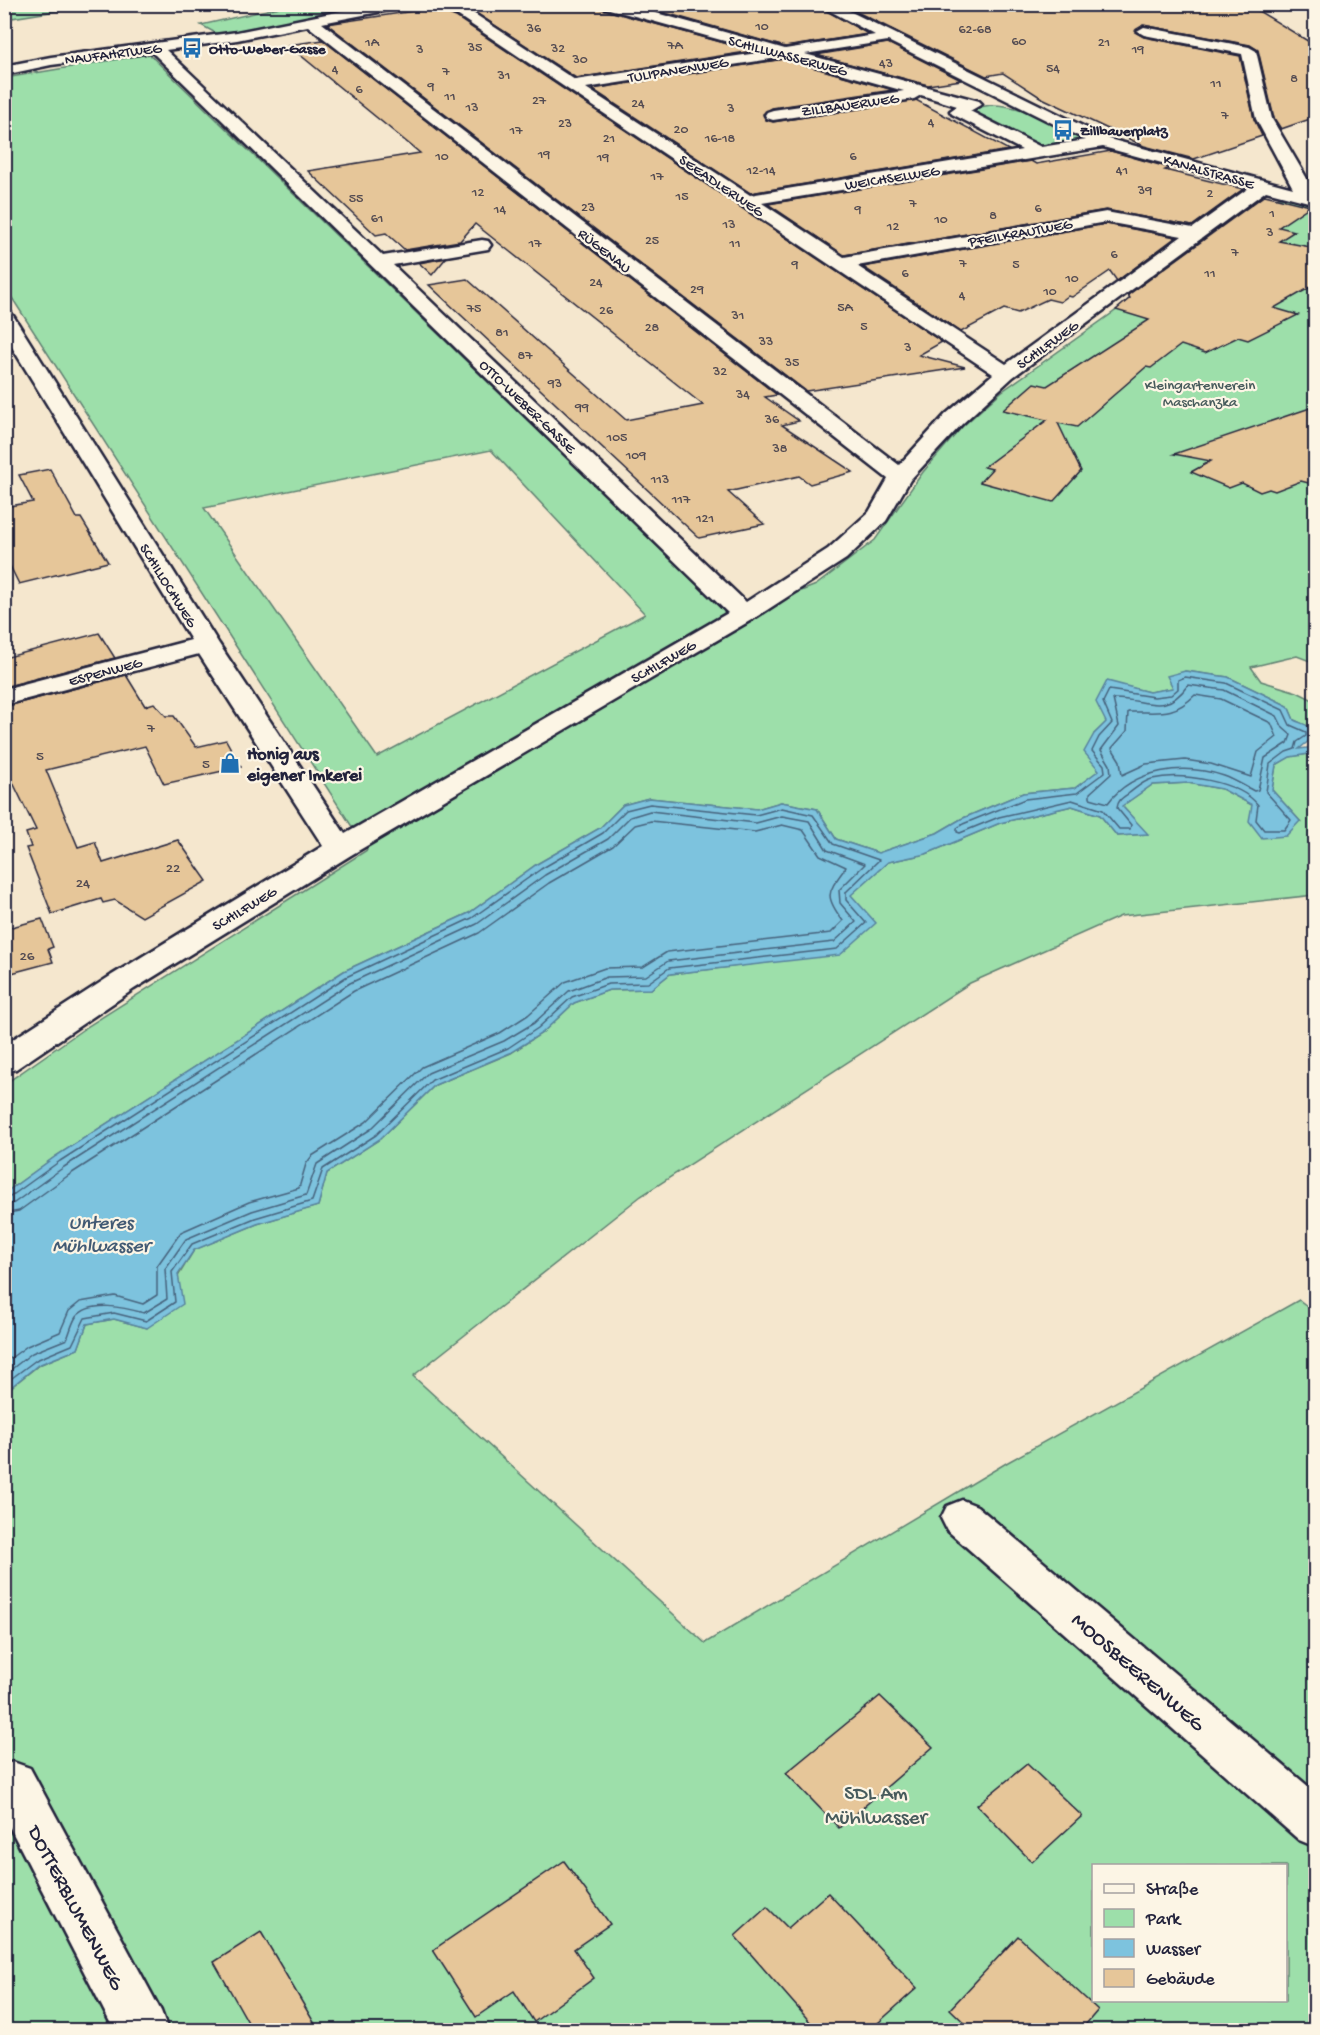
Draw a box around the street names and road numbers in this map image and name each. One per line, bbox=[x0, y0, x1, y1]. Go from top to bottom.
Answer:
street label: SCHILLWASSERWEG bbox=[726, 32, 849, 82]
street label: NAUFAHRTWEG bbox=[64, 40, 163, 70]
street label: TULIPANENWEG bbox=[626, 54, 730, 88]
street label: ZILLBAUERWEG bbox=[800, 90, 901, 122]
street label: KANALSTRASSE bbox=[1161, 151, 1257, 195]
street label: SEEADLERWEG bbox=[675, 152, 767, 222]
street label: WEICHSELWEG bbox=[844, 163, 942, 195]
street label: PFEILKRAUTWEG bbox=[966, 216, 1074, 252]
street label: RÜGENAU bbox=[574, 225, 634, 278]
street label: SCHILFWEG bbox=[1014, 317, 1083, 374]
street label: OTTO-WEBER-GASSE bbox=[474, 357, 579, 459]
street label: SCHILLOCHWEG bbox=[134, 541, 201, 632]
street label: SCHILFWEG bbox=[628, 637, 700, 689]
street label: ESPENWEG bbox=[67, 654, 145, 691]
street label: SCHILFWEG bbox=[210, 883, 281, 936]
street label: MOOSBEERENWEG bbox=[1065, 1609, 1209, 1739]
street label: DOTTERBLUMENWEG bbox=[19, 1820, 128, 1996]

